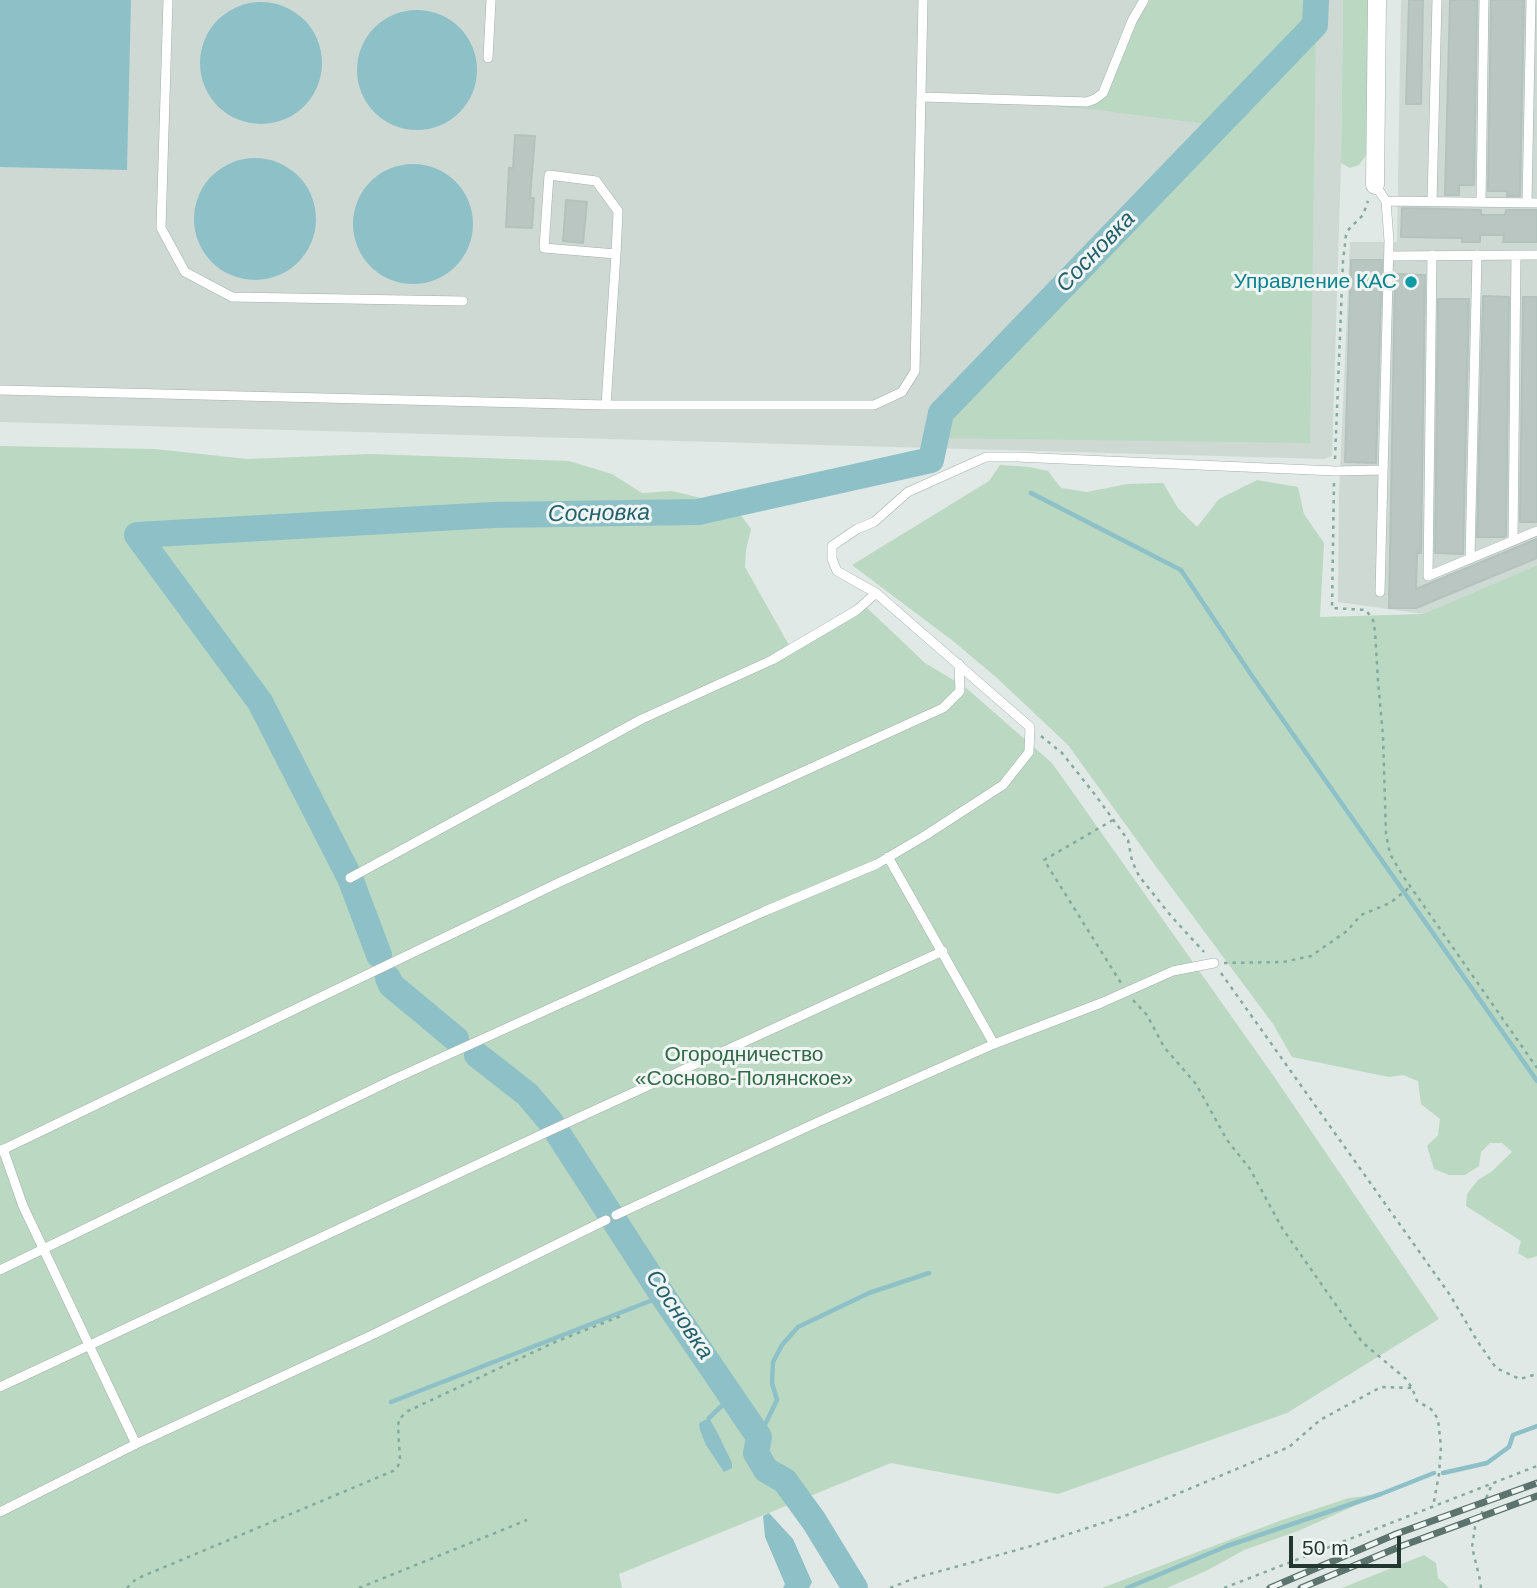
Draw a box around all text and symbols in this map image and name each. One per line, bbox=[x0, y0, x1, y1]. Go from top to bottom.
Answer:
water label: Сосновка bbox=[1051, 206, 1141, 298]
place label: Управление КАС bbox=[1233, 269, 1397, 295]
marker: Управление КАС bbox=[1403, 274, 1419, 290]
water label: Сосновка bbox=[548, 499, 650, 529]
park label: Огородничество «Сосново-Полянское» bbox=[635, 1042, 853, 1092]
water label: Сосновка bbox=[639, 1265, 719, 1365]
scale bar bbox=[1292, 1522, 1404, 1566]
text: 50 m bbox=[1302, 1536, 1349, 1559]

